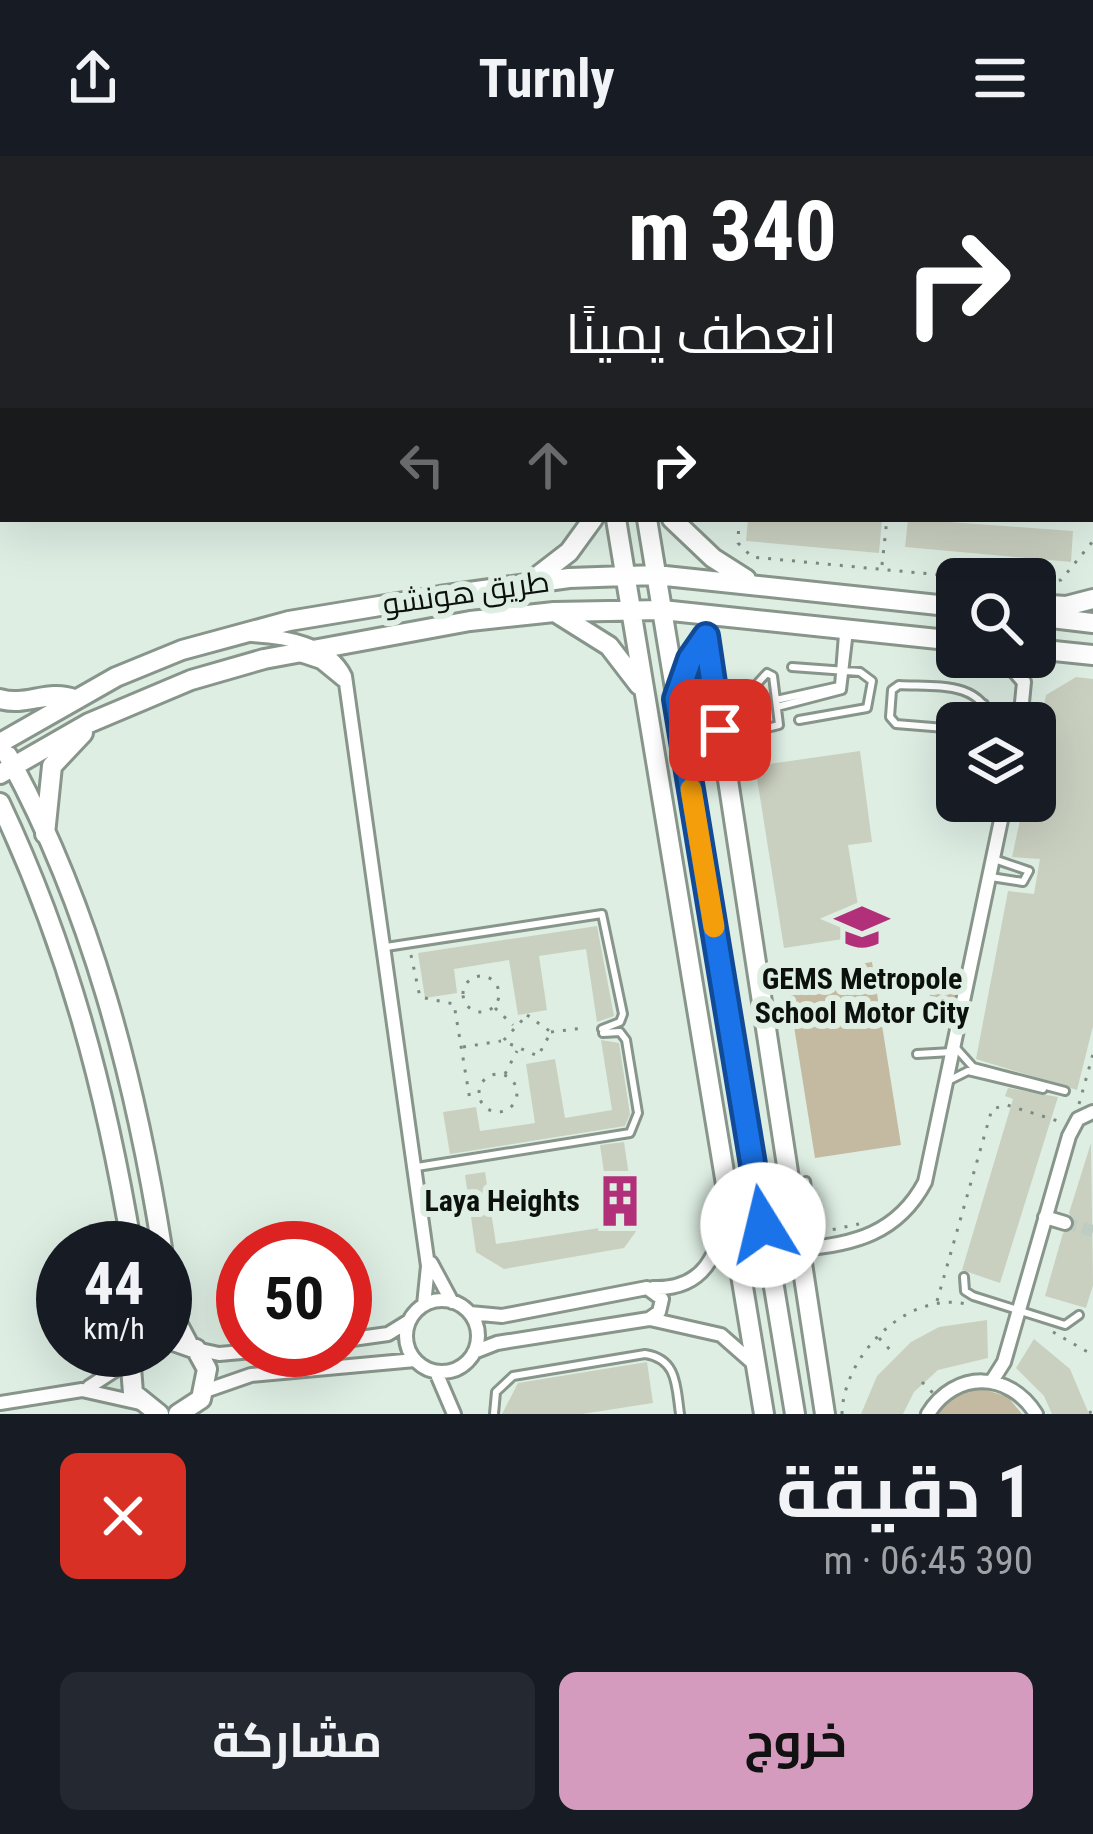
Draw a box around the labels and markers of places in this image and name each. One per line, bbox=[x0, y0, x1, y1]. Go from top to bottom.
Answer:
pin bbox=[669, 679, 771, 781]
school or university icon: GEMS Metropole School Motor City bbox=[833, 898, 891, 956]
place label: GEMS Metropole School Motor City bbox=[755, 961, 970, 1030]
building icon: Laya Heights bbox=[591, 1172, 649, 1230]
place label: Laya Heights bbox=[425, 1183, 580, 1218]

